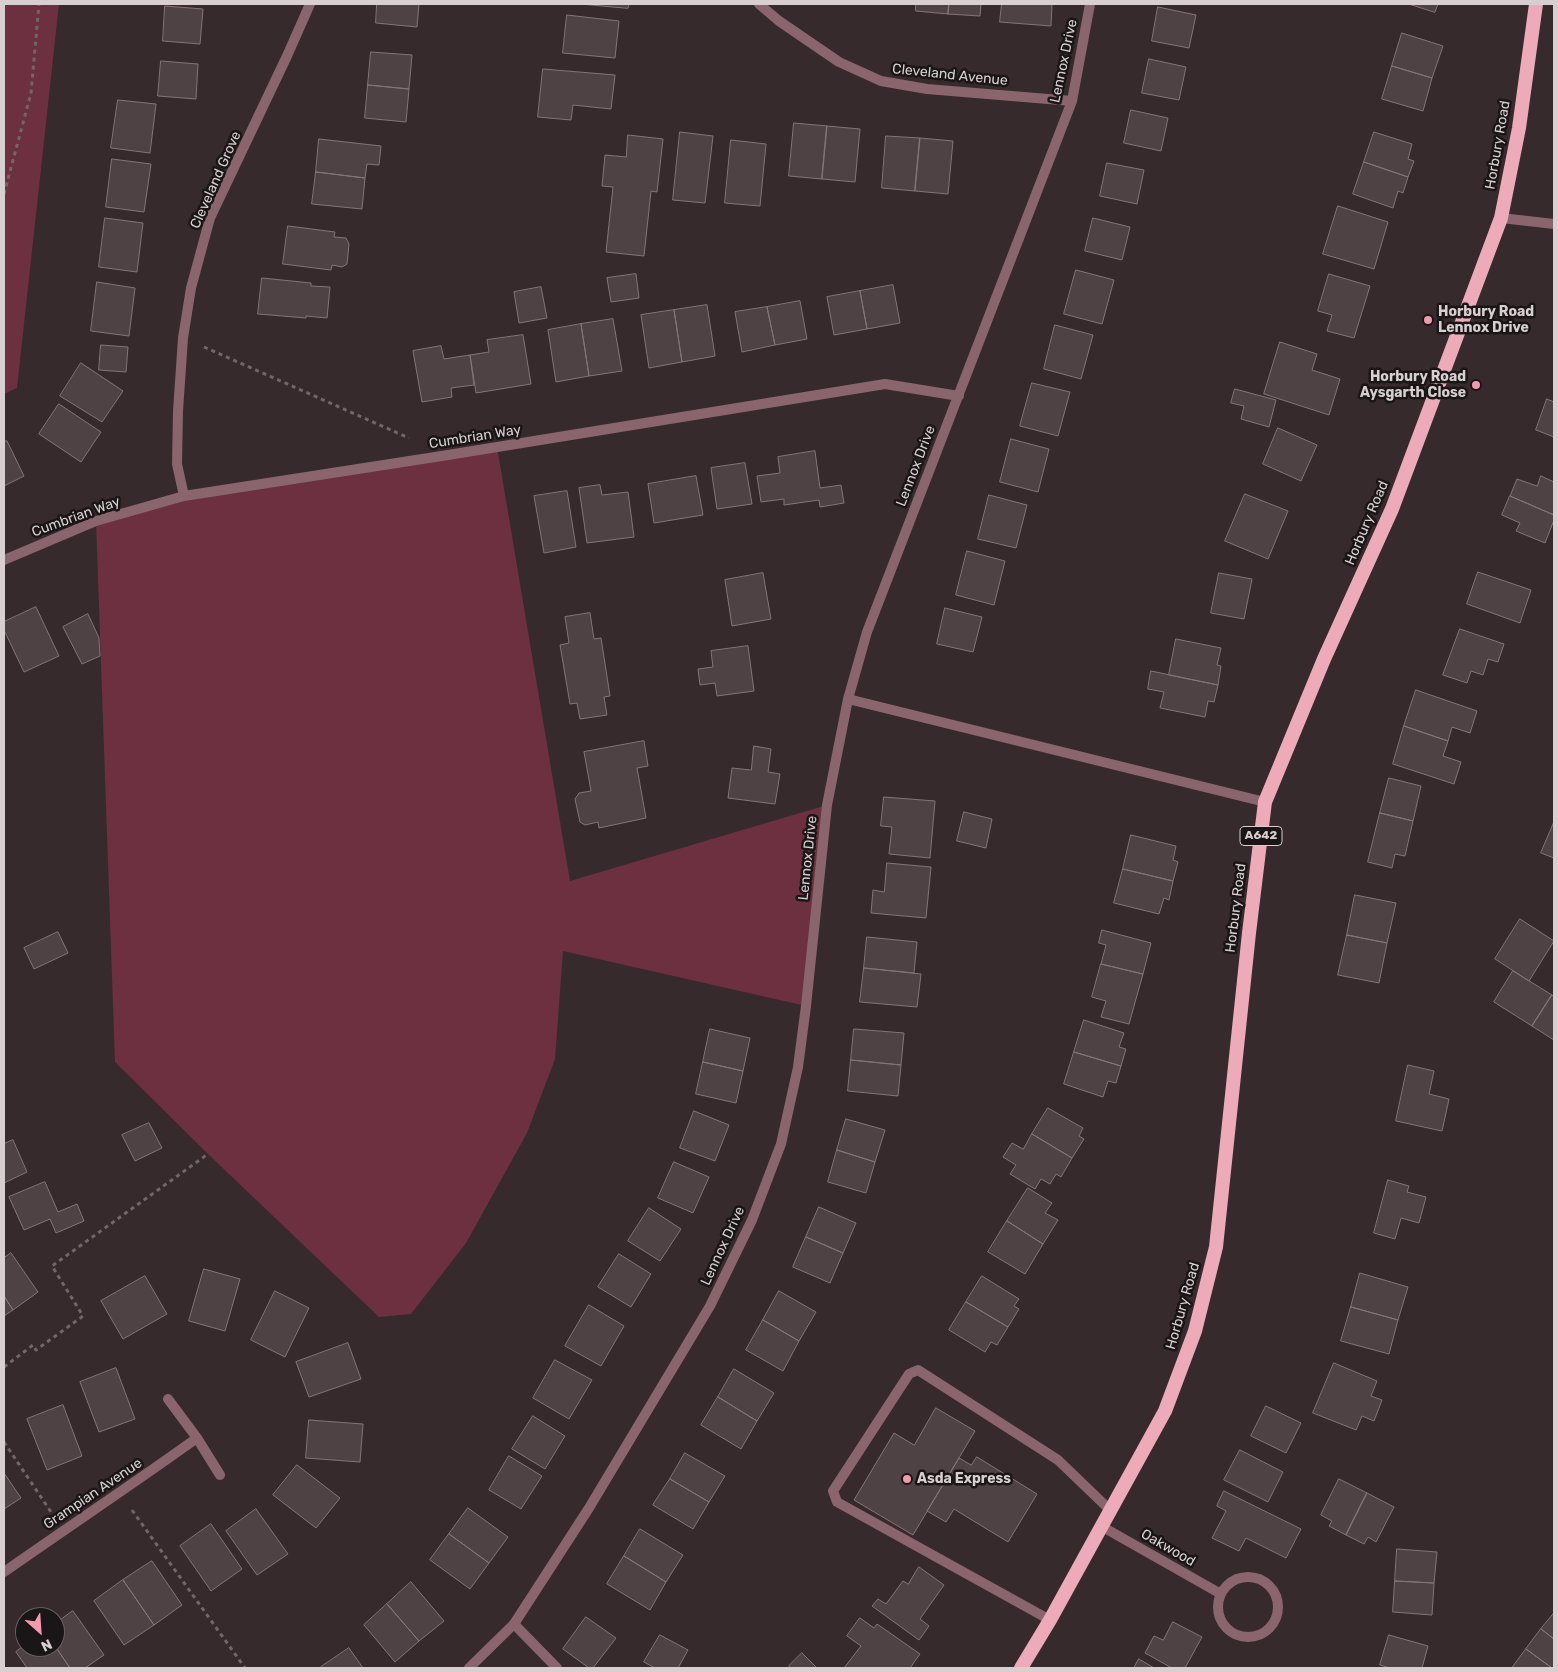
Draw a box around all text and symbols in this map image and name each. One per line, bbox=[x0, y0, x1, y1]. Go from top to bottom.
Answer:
street label: Lennox Drive bbox=[1047, 18, 1081, 104]
street label: Cleveland Avenue bbox=[891, 61, 1009, 89]
street label: Horbury Road bbox=[1482, 99, 1514, 191]
street label: Cleveland Grove bbox=[187, 129, 245, 231]
place label: Horbury Road Lennox Drive bbox=[1438, 304, 1534, 336]
marker: Horbury Road Lennox Drive bbox=[1422, 314, 1434, 326]
place label: Horbury Road Aysgarth Close bbox=[1360, 369, 1466, 402]
marker: Horbury Road Aysgarth Close bbox=[1470, 379, 1482, 391]
street label: Cumbrian Way bbox=[428, 421, 522, 453]
street label: Lennox Drive bbox=[893, 423, 939, 509]
street label: Horbury Road bbox=[1342, 478, 1392, 568]
street label: Cumbrian Way bbox=[29, 493, 123, 541]
street label: Lennox Drive bbox=[795, 815, 821, 901]
road number: A642 bbox=[1240, 826, 1282, 846]
street label: Horbury Road bbox=[1222, 862, 1250, 954]
street label: Lennox Drive bbox=[697, 1204, 749, 1288]
street label: Horbury Road bbox=[1163, 1261, 1203, 1351]
street label: Grampian Avenue bbox=[40, 1455, 146, 1533]
place label: Asda Express bbox=[917, 1471, 1011, 1487]
marker: Asda Express bbox=[901, 1473, 913, 1485]
street label: Oakwood bbox=[1138, 1526, 1198, 1570]
north arrow bbox=[15, 1607, 65, 1657]
text: N bbox=[38, 1635, 55, 1655]

